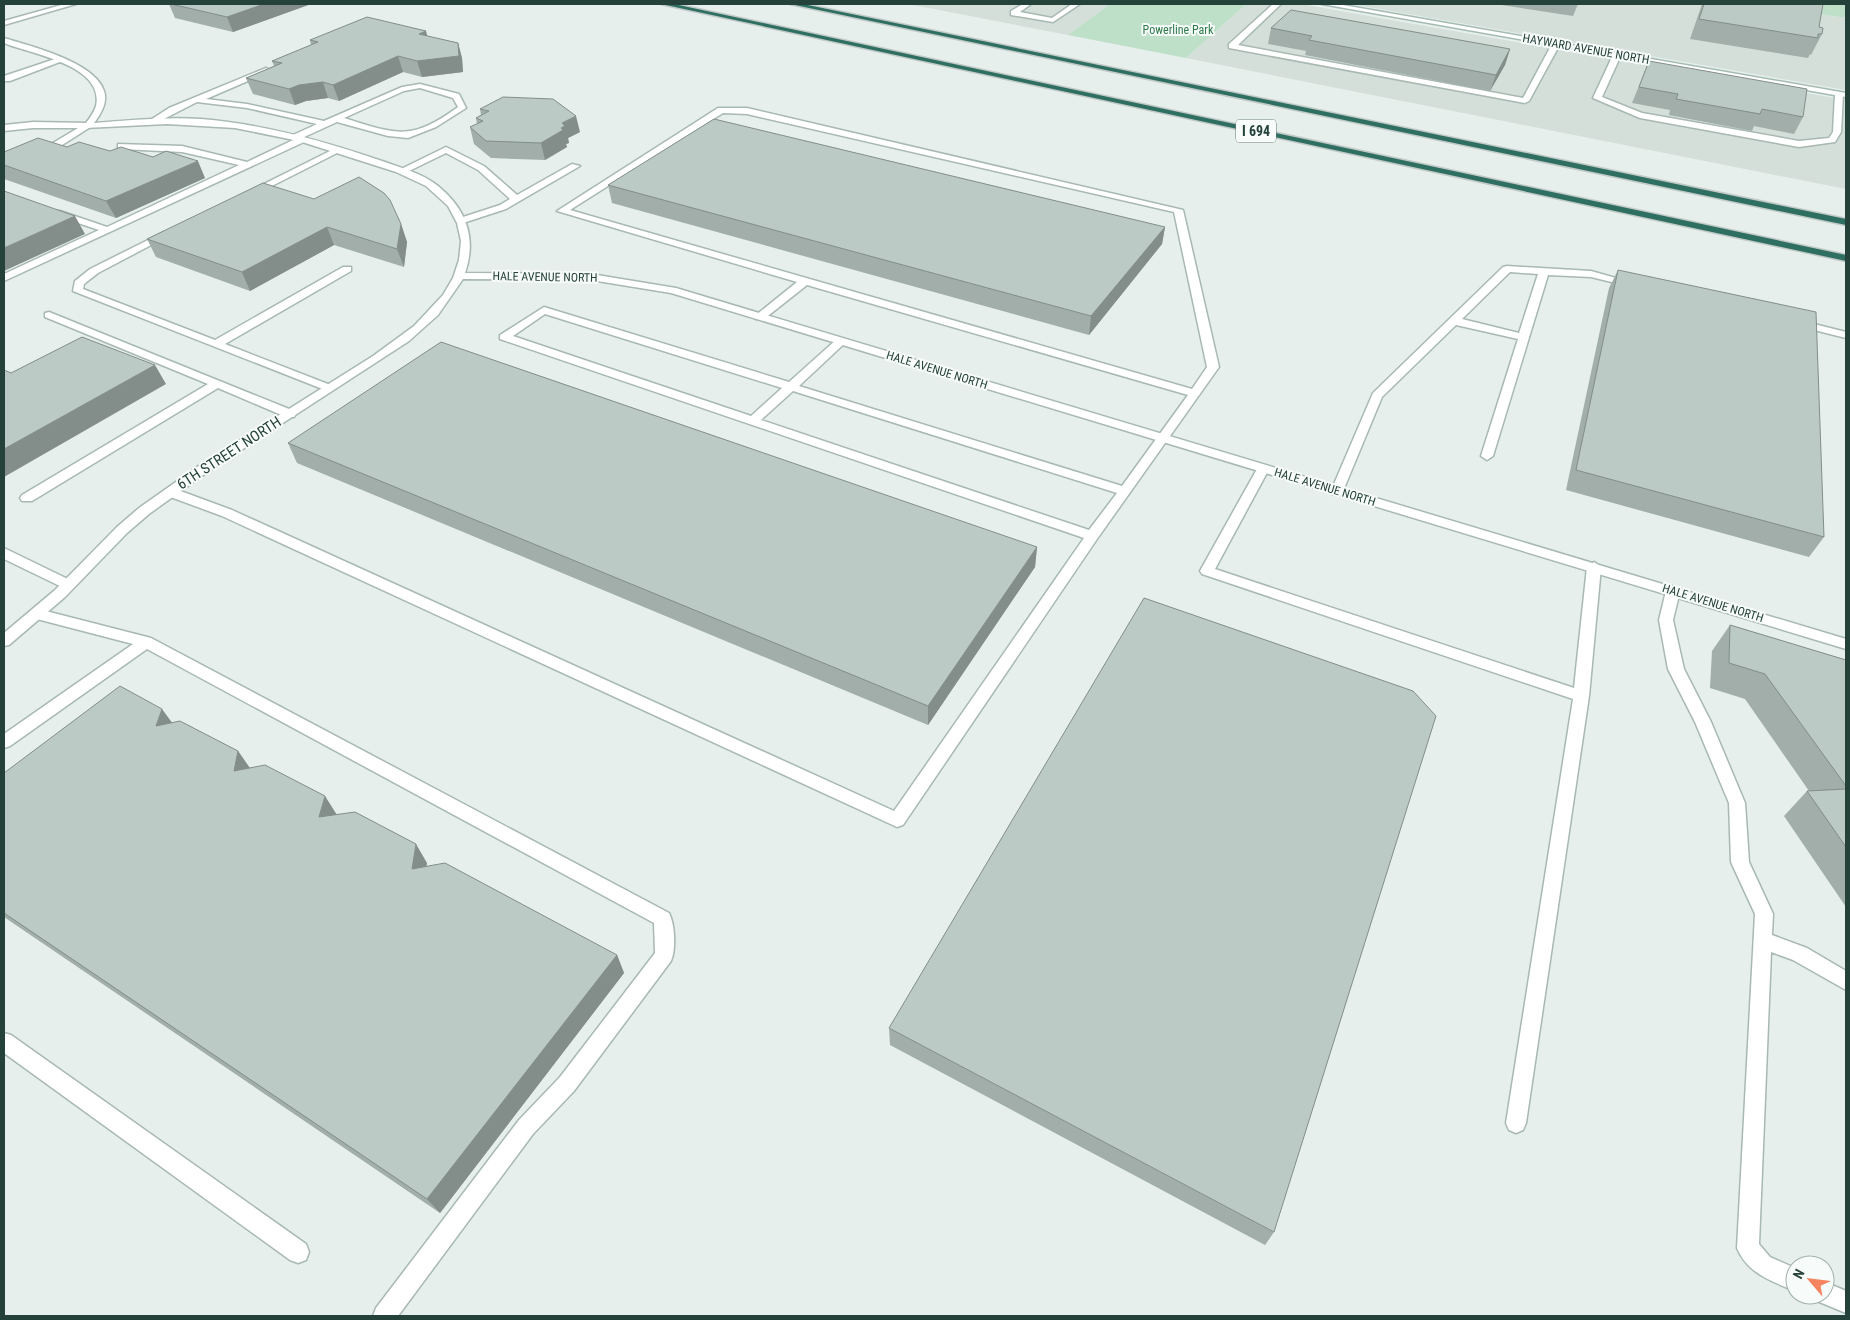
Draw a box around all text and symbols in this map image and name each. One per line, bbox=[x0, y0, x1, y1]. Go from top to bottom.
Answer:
park label: Powerline Park bbox=[1143, 23, 1214, 37]
street label: HAYWARD AVENUE NORTH bbox=[1522, 31, 1650, 67]
road number: I 694 bbox=[1236, 120, 1276, 142]
street label: HALE AVENUE NORTH bbox=[492, 269, 598, 285]
street label: HALE AVENUE NORTH bbox=[885, 348, 989, 392]
street label: 6TH STREET NORTH bbox=[174, 413, 284, 493]
street label: HALE AVENUE NORTH bbox=[1273, 465, 1377, 509]
street label: HALE AVENUE NORTH bbox=[1661, 581, 1765, 625]
north arrow bbox=[1785, 1255, 1835, 1305]
text: N bbox=[1789, 1266, 1808, 1281]

